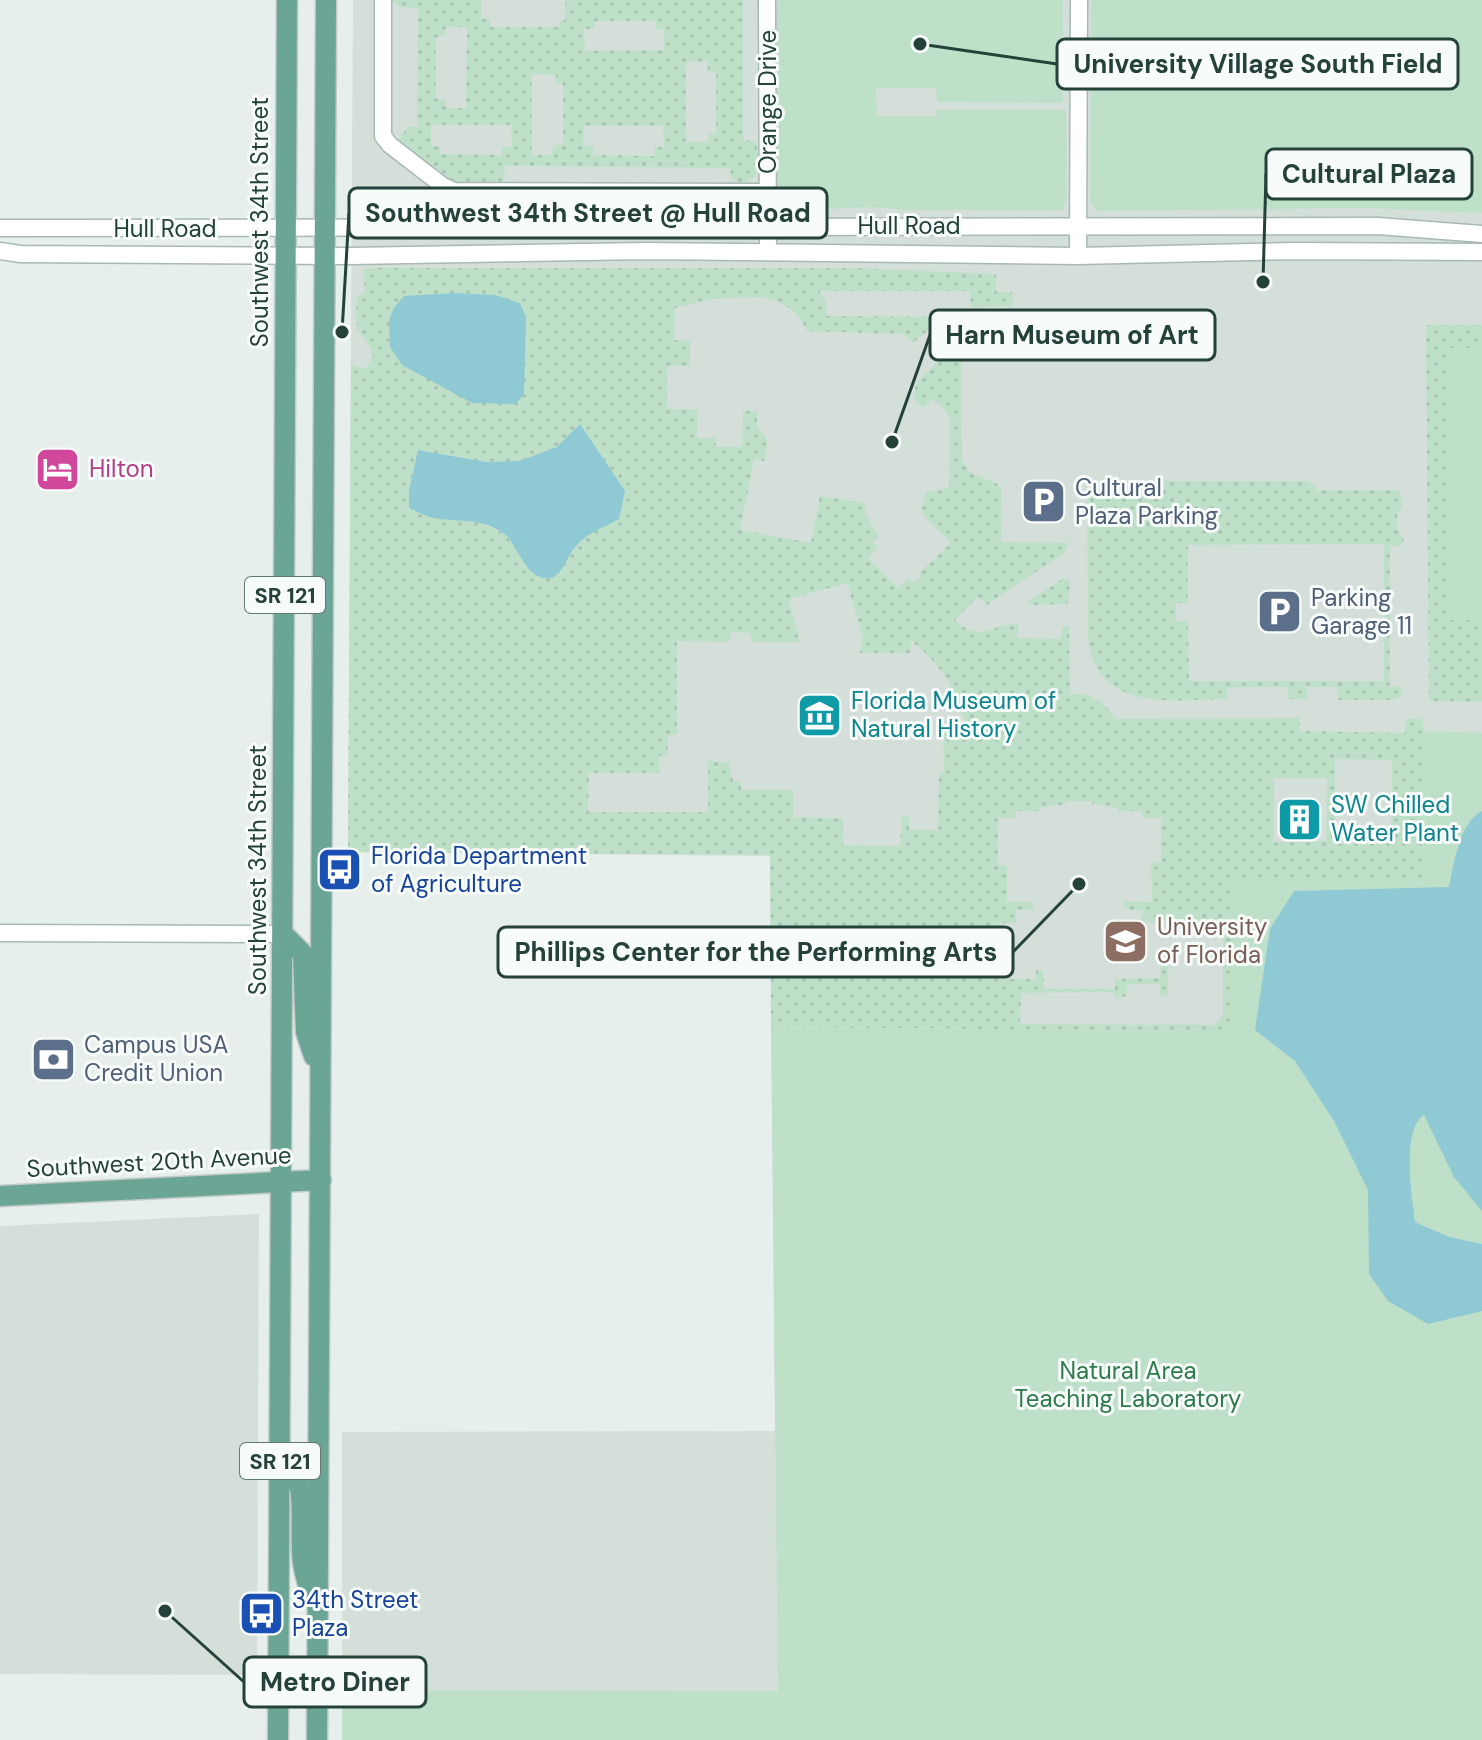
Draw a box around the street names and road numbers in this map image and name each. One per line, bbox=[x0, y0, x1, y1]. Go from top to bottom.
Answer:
street label: Orange Drive bbox=[752, 30, 783, 174]
street label: Southwest 34th Street bbox=[244, 97, 275, 347]
street label: Hull Road bbox=[857, 210, 961, 241]
street label: Hull Road bbox=[113, 213, 217, 244]
road number: SR 121 bbox=[245, 577, 325, 613]
street label: Southwest 34th Street bbox=[242, 745, 273, 995]
street label: Southwest 20th Avenue bbox=[26, 1139, 292, 1184]
road number: SR 121 bbox=[240, 1443, 320, 1479]

